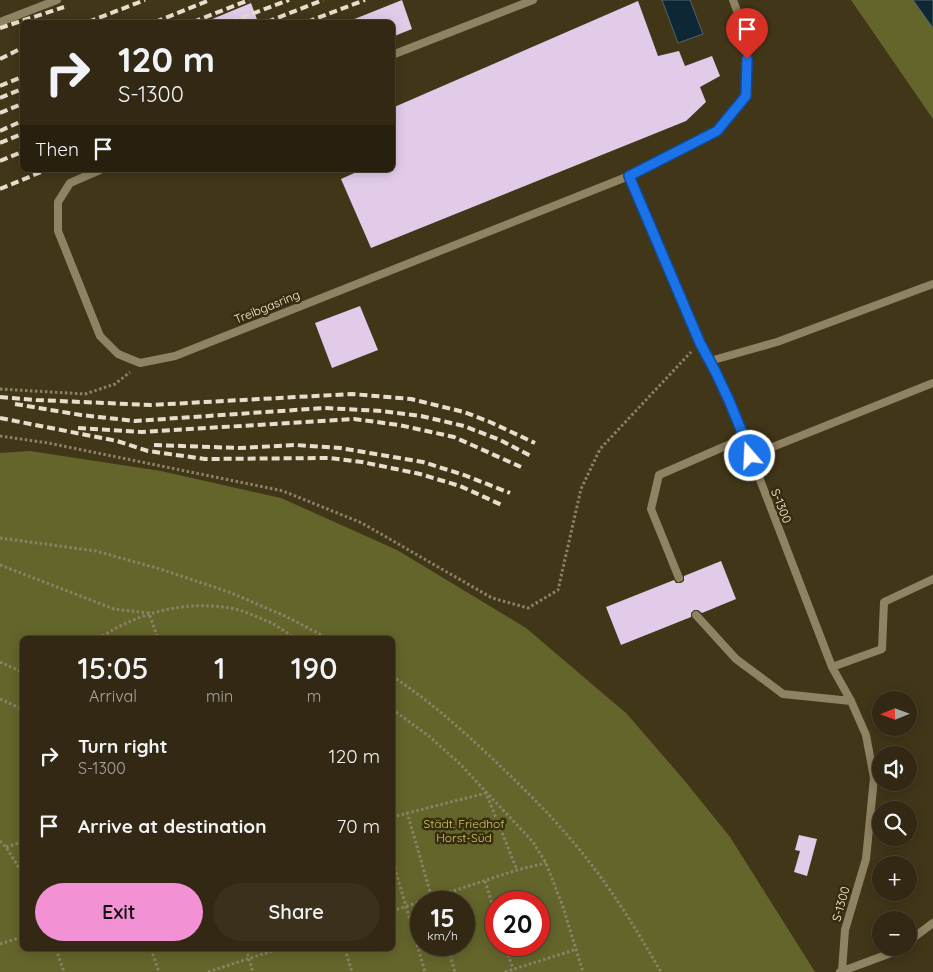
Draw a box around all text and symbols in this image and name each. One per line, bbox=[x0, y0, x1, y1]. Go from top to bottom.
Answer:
pin bbox=[726, 8, 768, 59]
icon: arrive bbox=[733, 15, 761, 43]
text: 120 m bbox=[118, 37, 215, 81]
icon: right bbox=[35, 40, 100, 105]
text: S-1300 bbox=[118, 80, 184, 108]
icon: arrive bbox=[89, 135, 117, 163]
text: Then bbox=[35, 137, 79, 161]
street label: Treibgasring bbox=[232, 287, 302, 326]
position arrow bbox=[723, 429, 775, 481]
street label: S-1300 bbox=[768, 486, 795, 525]
text: 15:05 bbox=[78, 649, 149, 687]
text: 1 bbox=[214, 649, 225, 687]
text: 190 bbox=[291, 649, 337, 687]
text: Arrival bbox=[89, 686, 137, 706]
text: min bbox=[206, 686, 233, 706]
text: m bbox=[307, 686, 321, 706]
north arrow bbox=[872, 691, 918, 736]
map controls bbox=[872, 691, 917, 956]
text: Turn right bbox=[78, 734, 167, 758]
icon: right bbox=[35, 742, 63, 770]
text: 120 m bbox=[329, 744, 380, 768]
button: sound bbox=[872, 746, 917, 791]
text: S-1300 bbox=[78, 758, 126, 778]
button: search bbox=[872, 801, 917, 846]
icon: arrive bbox=[35, 812, 63, 840]
text: Arrive at destination bbox=[78, 814, 267, 838]
text: 70 m bbox=[336, 814, 380, 838]
park label: Städt. Friedhof Horst-Süd bbox=[423, 816, 505, 845]
button: + bbox=[872, 856, 917, 901]
button: Exit bbox=[35, 883, 203, 941]
button: Share bbox=[213, 883, 380, 941]
street label: S-1300 bbox=[828, 885, 853, 923]
speed limit sign: 20 bbox=[485, 891, 550, 956]
text: 15 bbox=[430, 902, 455, 933]
button: − bbox=[872, 911, 917, 956]
text: km/h bbox=[427, 928, 458, 943]

